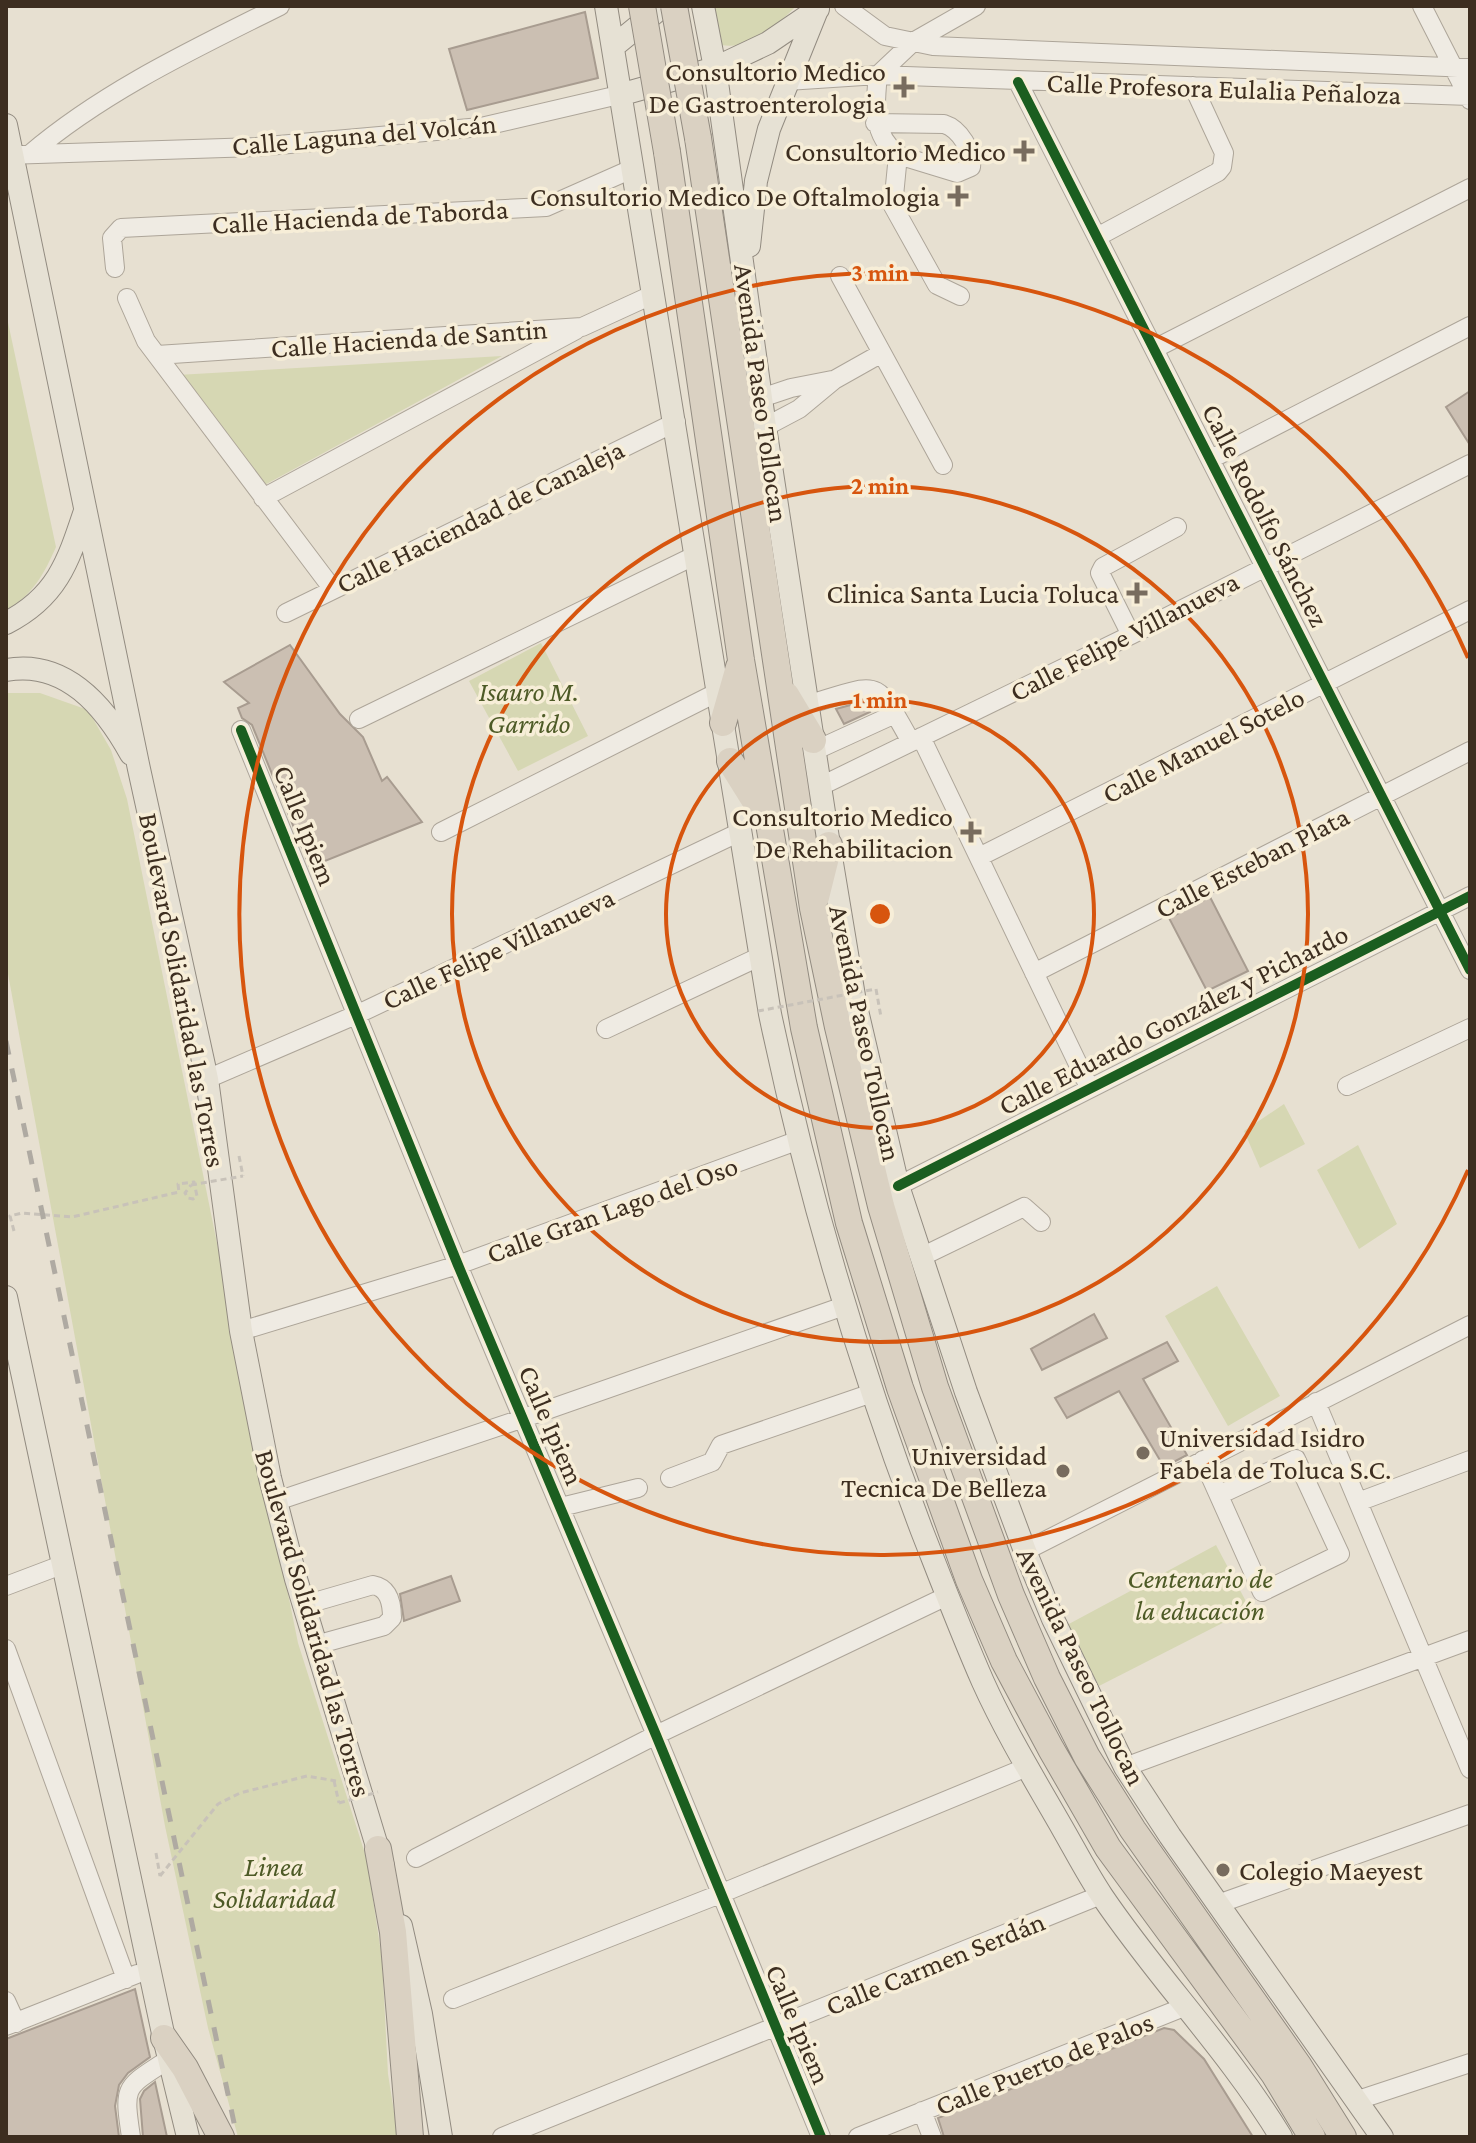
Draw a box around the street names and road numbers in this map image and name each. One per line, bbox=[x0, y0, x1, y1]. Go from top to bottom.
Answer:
street label: Calle Profesora Eulalia Peñaloza bbox=[1046, 67, 1402, 110]
street label: Calle Laguna del Volcán bbox=[230, 107, 498, 162]
street label: Calle Hacienda de Taborda bbox=[211, 193, 509, 240]
street label: Avenida Paseo Tollocan bbox=[728, 262, 795, 524]
street label: Calle Hacienda de Santin bbox=[270, 313, 548, 364]
street label: Calle Rodolfo Sánchez bbox=[1196, 399, 1335, 632]
street label: Calle Haciendad de Canaleja bbox=[331, 433, 629, 600]
street label: Calle Felipe Villanueva bbox=[1005, 565, 1244, 708]
street label: Calle Manuel Sotelo bbox=[1097, 681, 1309, 810]
street label: Calle Ipiem bbox=[267, 761, 344, 890]
street label: Calle Esteban Plata bbox=[1150, 800, 1354, 925]
street label: Boulevard Solidaridad las Torres bbox=[133, 810, 232, 1170]
street label: Calle Felipe Villanueva bbox=[377, 881, 619, 1016]
street label: Avenida Paseo Tollocan bbox=[823, 902, 908, 1164]
street label: Calle Eduardo González y Pichardo bbox=[993, 918, 1353, 1121]
street label: Calle Gran Lago del Oso bbox=[482, 1150, 742, 1269]
street label: Calle Ipiem bbox=[512, 1361, 591, 1490]
street label: Boulevard Solidaridad las Torres bbox=[249, 1446, 378, 1801]
street label: Avenida Paseo Tollocan bbox=[1010, 1542, 1153, 1790]
street label: Calle Carmen Serdán bbox=[821, 1905, 1049, 2022]
street label: Calle Ipiem bbox=[759, 1960, 838, 2089]
street label: Calle Puerto de Palos bbox=[931, 2006, 1158, 2121]

